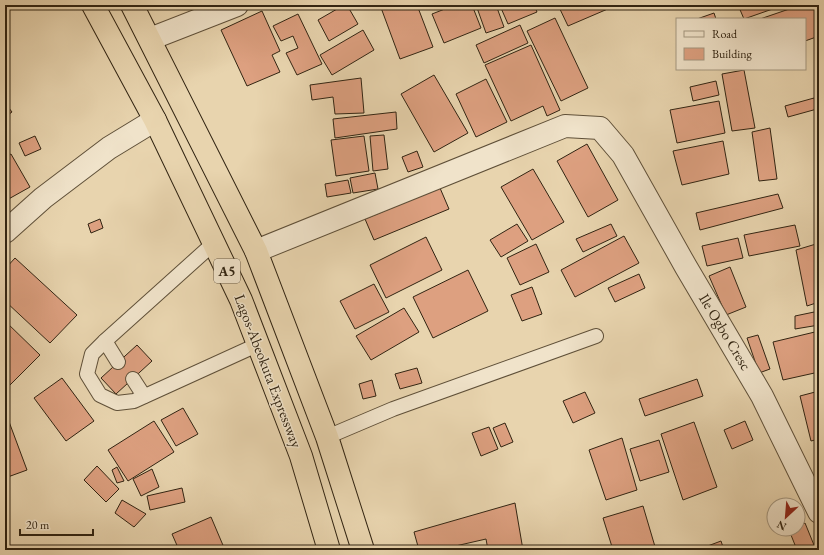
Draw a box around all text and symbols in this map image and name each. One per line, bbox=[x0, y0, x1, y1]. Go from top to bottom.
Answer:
legend bbox=[676, 18, 806, 70]
text: Road bbox=[712, 26, 738, 42]
text: Building bbox=[712, 46, 753, 62]
road number: A5 bbox=[214, 259, 240, 283]
street label: Ile Ogbo Cresc bbox=[695, 290, 756, 374]
street label: Lagos-Abeokuta Expressway bbox=[230, 291, 307, 451]
north arrow bbox=[766, 497, 806, 537]
scale bar bbox=[20, 511, 93, 537]
text: 20 m bbox=[26, 517, 50, 533]
text: N bbox=[774, 518, 789, 534]

